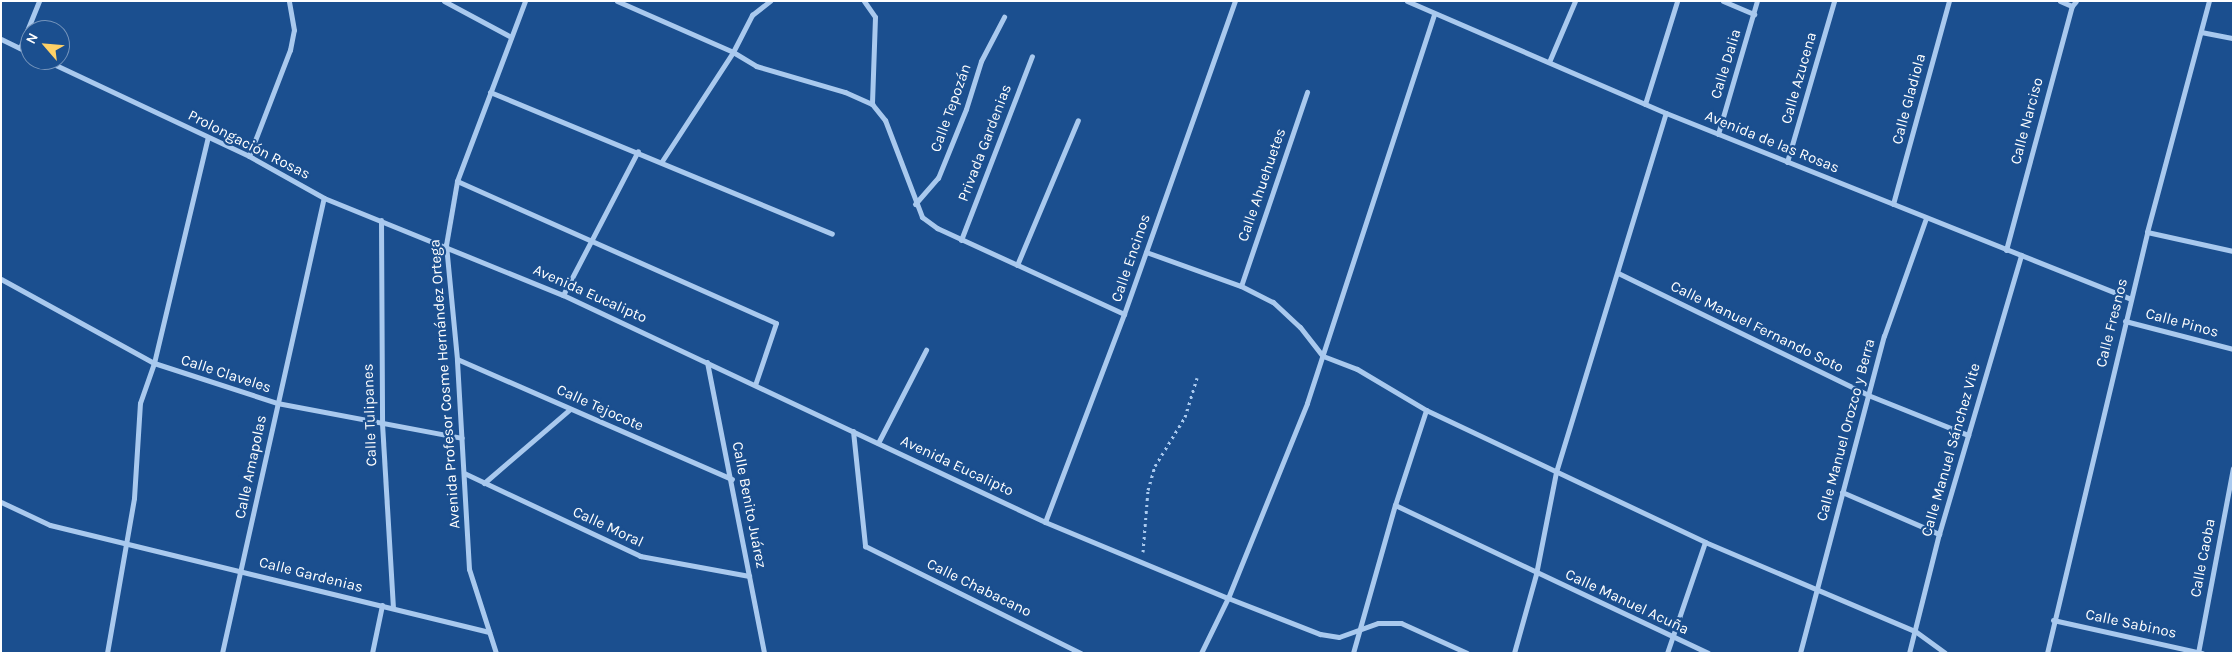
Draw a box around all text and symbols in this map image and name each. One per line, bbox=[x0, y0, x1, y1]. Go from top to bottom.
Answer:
north arrow bbox=[20, 20, 70, 70]
street label: Calle Dalia bbox=[1707, 27, 1745, 101]
text: N bbox=[22, 30, 42, 47]
street label: Calle Azucena bbox=[1777, 30, 1821, 126]
street label: Calle Gladiola bbox=[1888, 52, 1930, 146]
street label: Calle Tepozán bbox=[927, 61, 975, 155]
street label: Calle Narciso bbox=[2007, 76, 2047, 166]
street label: Privada Gardenias bbox=[954, 82, 1016, 204]
street label: Prolongación Rosas bbox=[185, 106, 313, 184]
street label: Avenida de las Rosas bbox=[1702, 107, 1842, 177]
street label: Calle Ahuehuetes bbox=[1234, 126, 1290, 244]
street label: Calle Encinos bbox=[1108, 212, 1154, 304]
street label: Avenida Profesor Cosme Hernández Ortega bbox=[426, 239, 464, 529]
street label: Avenida Eucalipto bbox=[530, 261, 650, 327]
street label: Calle Manuel Fernando Soto bbox=[1668, 277, 1846, 377]
street label: Calle Fresnos bbox=[2092, 277, 2132, 369]
street label: Calle Pinos bbox=[2143, 305, 2221, 341]
street label: Calle Manuel Orozco y Berra bbox=[1813, 337, 1879, 523]
street label: Calle Claveles bbox=[179, 351, 273, 397]
street label: Calle Manuel Sánchez Vite bbox=[1918, 361, 1984, 539]
street label: Calle Tulipanes bbox=[359, 363, 381, 467]
street label: Calle Tejocote bbox=[554, 381, 646, 435]
street label: Calle Amapolas bbox=[231, 414, 271, 520]
street label: Avenida Eucalipto bbox=[898, 432, 1016, 500]
street label: Calle Benito Juárez bbox=[728, 440, 770, 570]
street label: Calle Moral bbox=[570, 503, 646, 551]
street label: Calle Caoba bbox=[2187, 517, 2219, 599]
street label: Calle Gardenias bbox=[257, 553, 365, 597]
street label: Calle Chabacano bbox=[924, 555, 1034, 621]
street label: Calle Manuel Acuña bbox=[1562, 565, 1692, 639]
street label: Calle Sabinos bbox=[2084, 606, 2178, 642]

